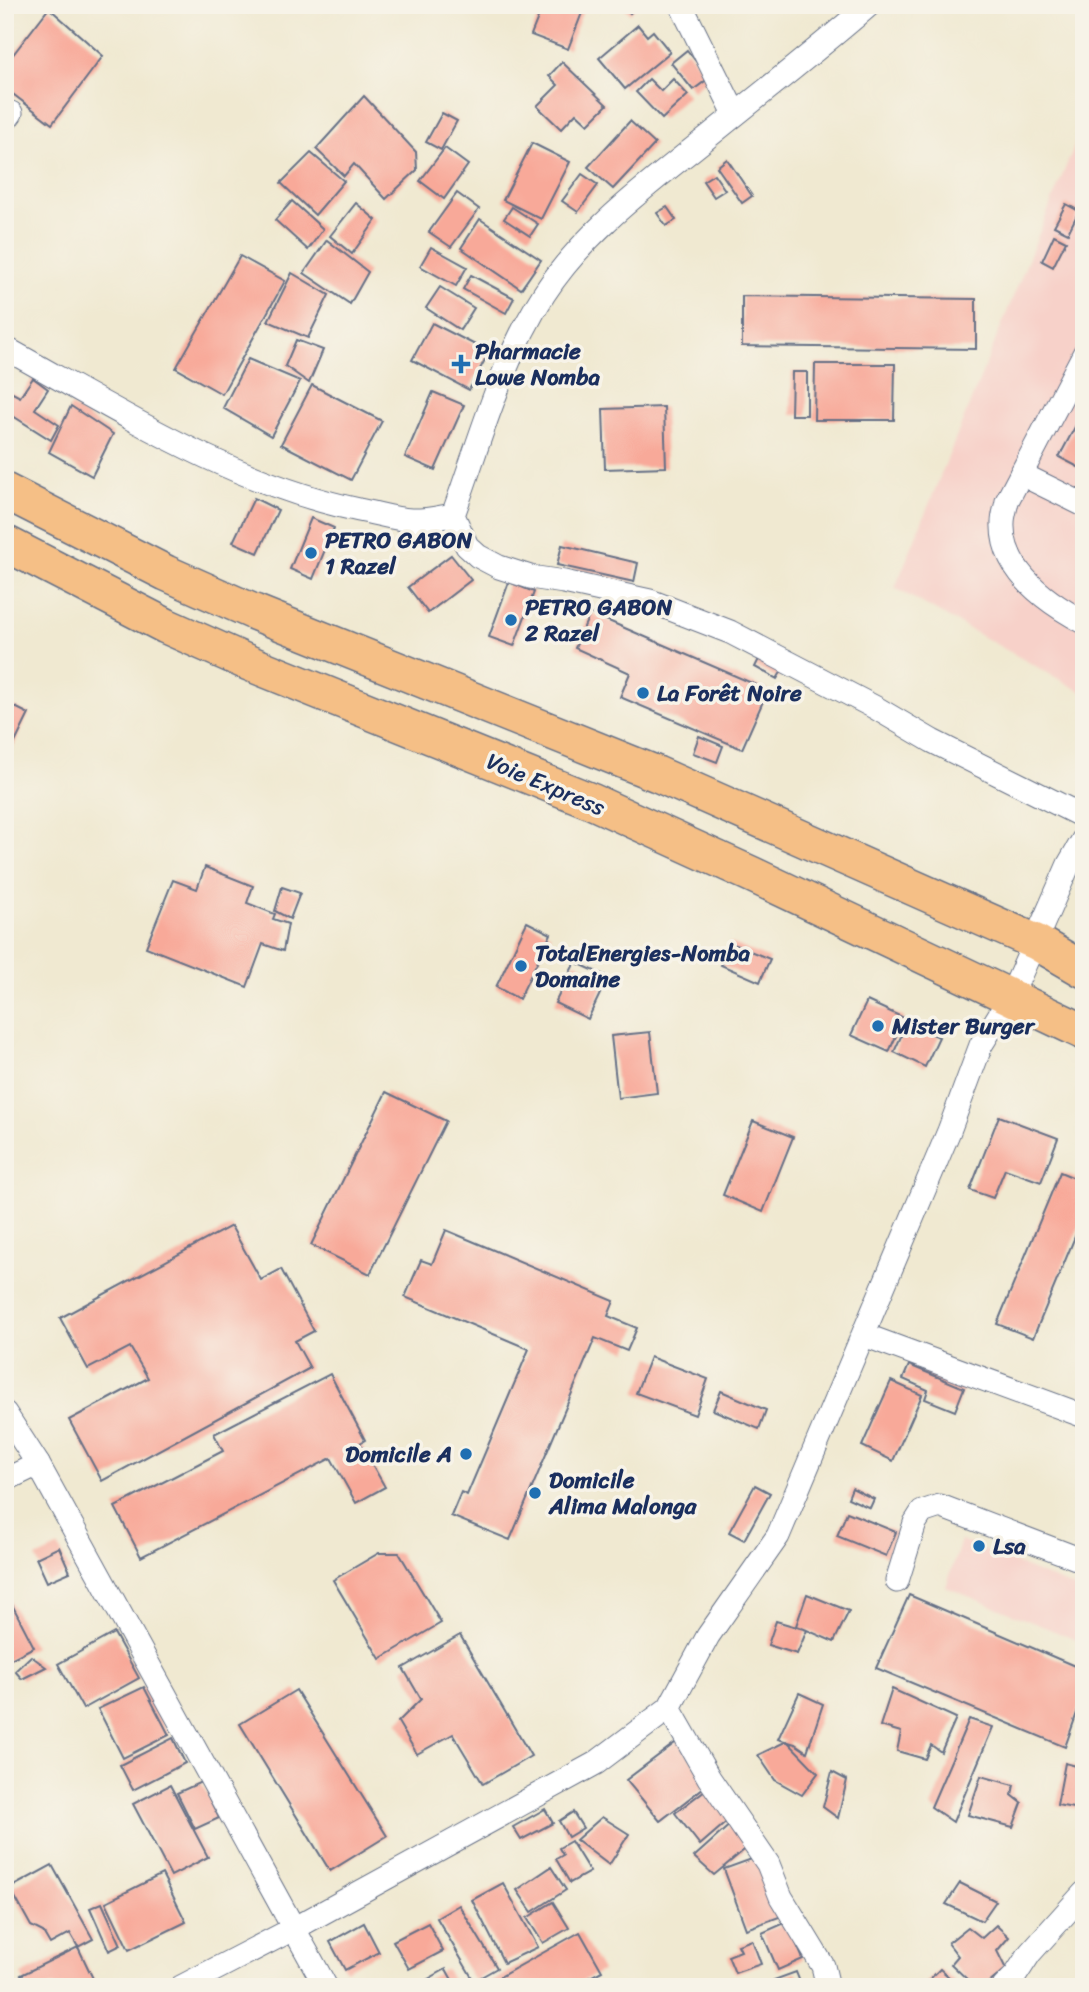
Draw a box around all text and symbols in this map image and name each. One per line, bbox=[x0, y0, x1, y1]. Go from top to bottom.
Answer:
place label: Pharmacie Lowe Nomba bbox=[475, 331, 601, 398]
marker: Pharmacie Lowe Nomba bbox=[453, 356, 469, 372]
place label: PETRO GABON 1 Razel bbox=[325, 520, 472, 587]
marker: PETRO GABON 1 Razel bbox=[303, 545, 319, 561]
place label: PETRO GABON 2 Razel bbox=[524, 587, 672, 654]
marker: PETRO GABON 2 Razel bbox=[503, 612, 519, 628]
place label: La Forêt Noire bbox=[657, 673, 802, 714]
marker: La Forêt Noire bbox=[635, 685, 651, 701]
street label: Voie Express bbox=[480, 741, 612, 828]
place label: TotalEnergies-Nomba Domaine bbox=[535, 933, 750, 1000]
marker: TotalEnergies-Nomba Domaine bbox=[513, 958, 529, 974]
place label: Mister Burger bbox=[891, 1006, 1036, 1047]
marker: Mister Burger bbox=[870, 1018, 886, 1034]
place label: Domicile A bbox=[345, 1434, 452, 1475]
marker: Domicile A bbox=[458, 1446, 474, 1462]
place label: Domicile Alima Malonga bbox=[548, 1460, 698, 1527]
marker: Domicile Alima Malonga bbox=[527, 1485, 543, 1501]
place label: Lsa bbox=[993, 1526, 1026, 1567]
marker: Lsa bbox=[971, 1538, 987, 1554]

